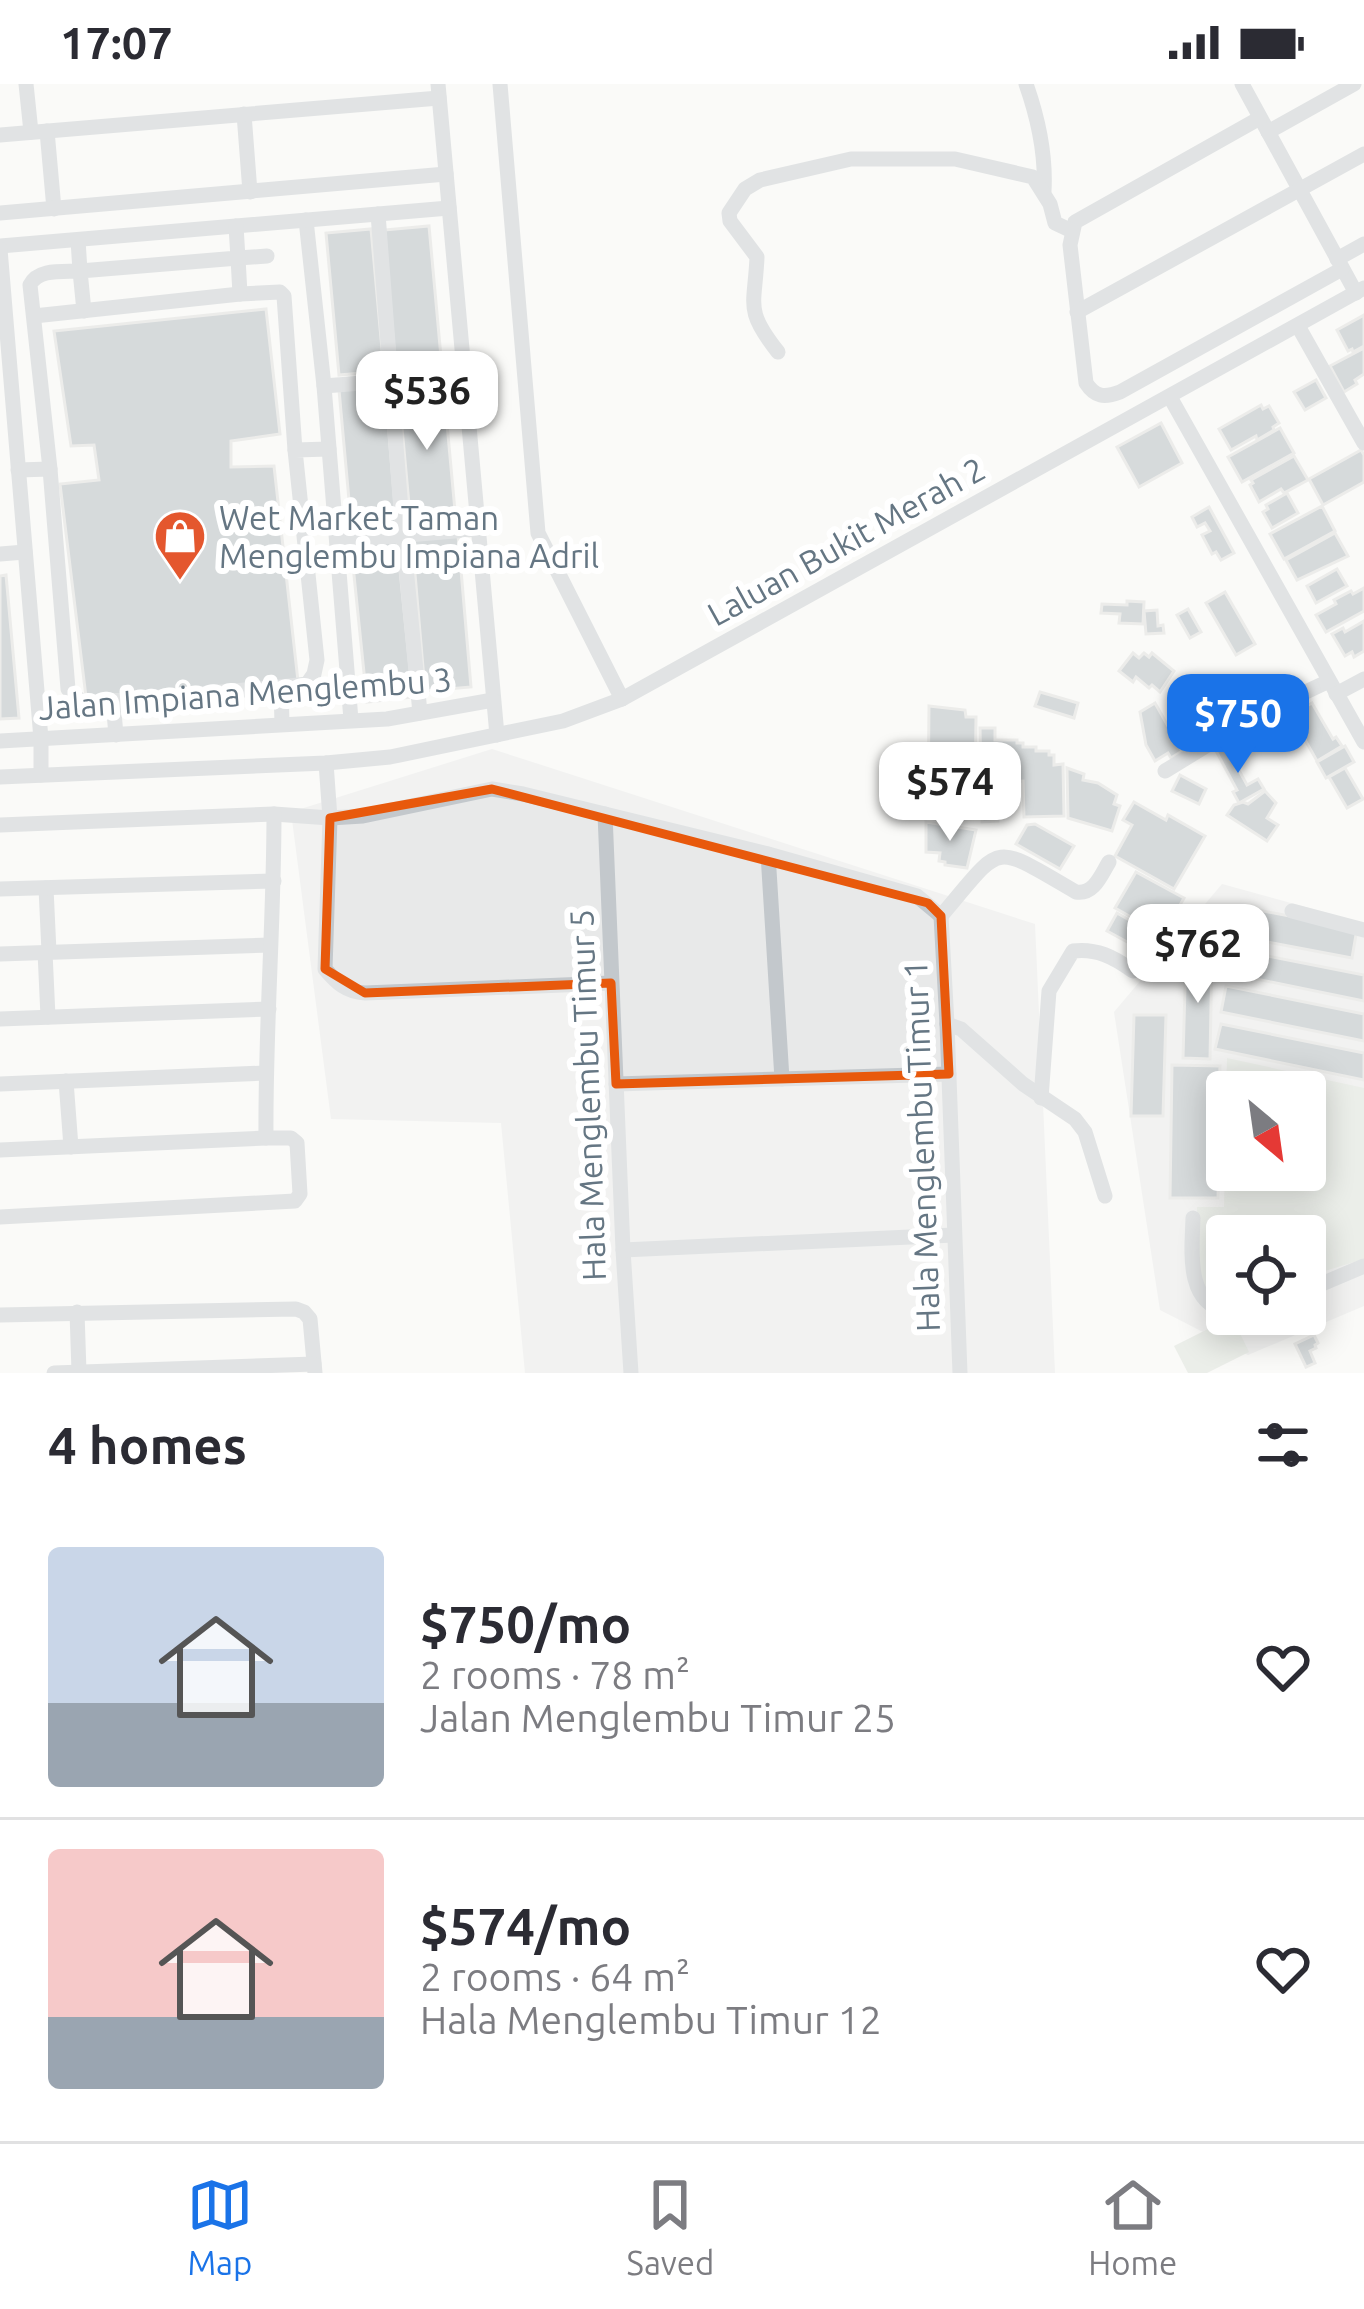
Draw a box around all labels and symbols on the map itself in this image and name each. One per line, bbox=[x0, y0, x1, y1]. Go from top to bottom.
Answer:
pin: $536 bbox=[356, 351, 498, 453]
street label: Laluan Bukit Merah 2 bbox=[701, 449, 991, 633]
place label: Wet Market Taman Menglembu Impiana Adril bbox=[219, 499, 599, 574]
shop icon: Wet Market Taman Menglembu Impiana Adril bbox=[152, 508, 208, 582]
street label: Jalan Impiana Menglembu 3 bbox=[37, 660, 453, 726]
pin: $750 bbox=[1167, 674, 1309, 776]
pin: $574 bbox=[879, 742, 1021, 844]
pin: $762 bbox=[1127, 904, 1269, 1006]
street label: Hala Menglembu Timur 5 bbox=[562, 908, 612, 1282]
street label: Hala Menglembu Timur 1 bbox=[896, 959, 946, 1333]
north arrow bbox=[1206, 1071, 1326, 1191]

